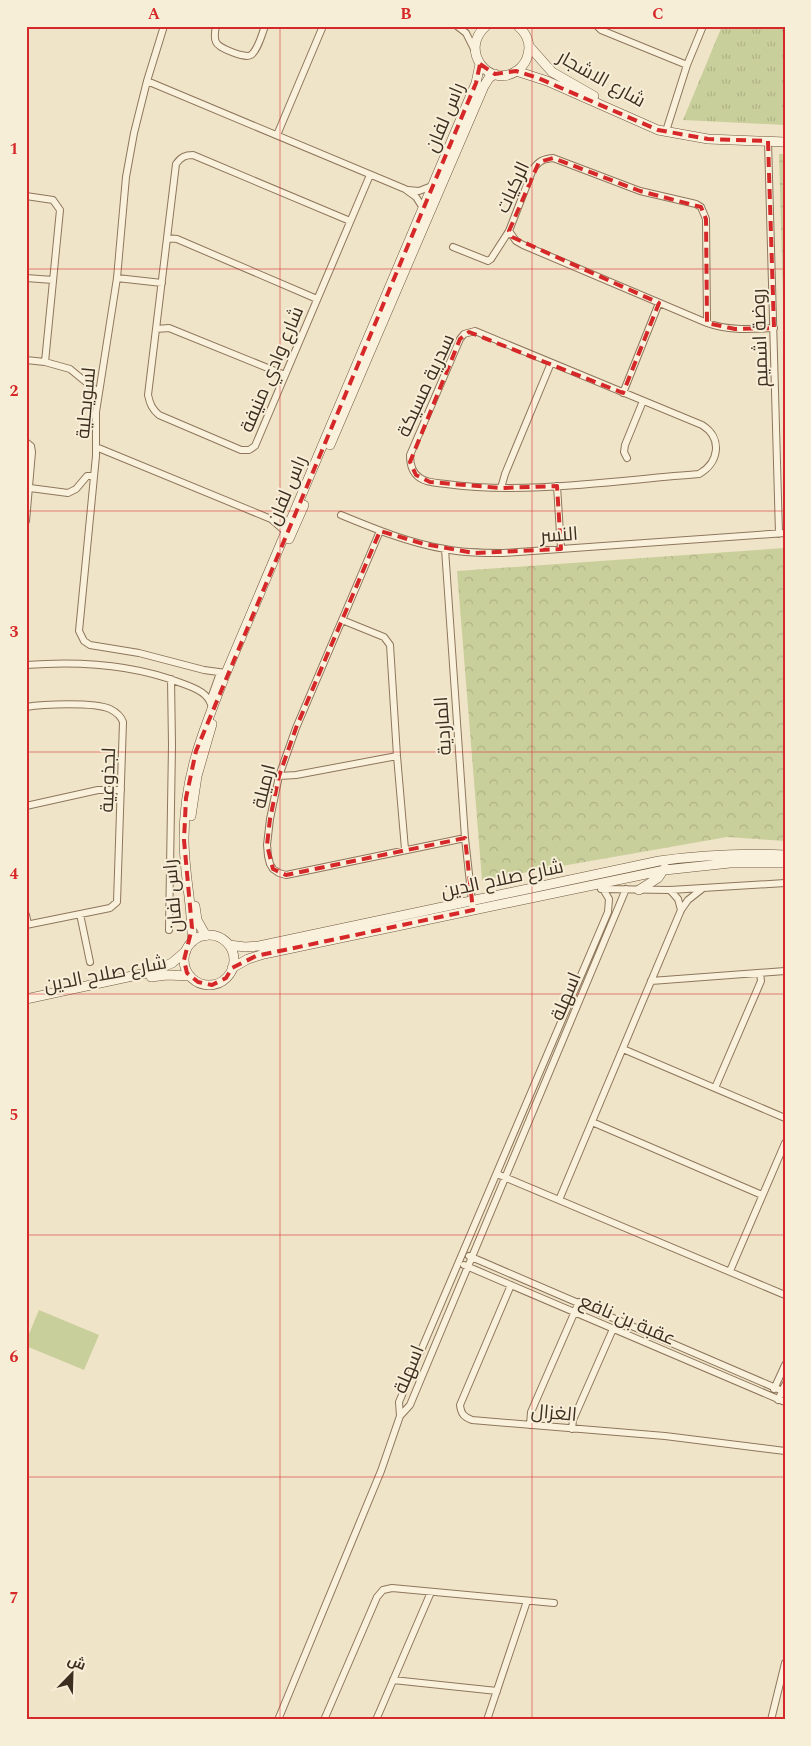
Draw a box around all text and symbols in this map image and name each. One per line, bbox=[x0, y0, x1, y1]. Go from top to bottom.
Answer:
text: A bbox=[148, 2, 161, 26]
text: B bbox=[400, 2, 412, 26]
text: C bbox=[652, 2, 664, 26]
street label: شارع الاشجار bbox=[551, 43, 651, 115]
street label: راس لفان bbox=[418, 78, 473, 157]
text: 1 bbox=[10, 137, 18, 161]
street label: الركيات bbox=[489, 157, 538, 218]
street label: روضة اشميم bbox=[744, 288, 777, 388]
street label: شارع وادي منيفة bbox=[233, 302, 312, 437]
street label: سدرية مسيكة bbox=[390, 329, 463, 442]
street label: لسويحلية bbox=[69, 366, 104, 440]
text: 2 bbox=[10, 379, 19, 403]
street label: راس لفان bbox=[260, 451, 315, 530]
street label: النسر bbox=[538, 520, 579, 551]
text: 3 bbox=[10, 620, 19, 644]
street label: الماردية bbox=[427, 695, 460, 756]
street label: لجذوعية bbox=[93, 747, 124, 813]
street label: ارميلة bbox=[245, 761, 284, 812]
street label: شارع صلاح الدين bbox=[438, 852, 566, 907]
street label: راس لفان bbox=[156, 858, 191, 934]
text: 4 bbox=[10, 862, 19, 886]
street label: شارع صلاح الدين bbox=[41, 948, 169, 1001]
street label: اسهلة bbox=[543, 968, 590, 1025]
text: 5 bbox=[10, 1103, 18, 1127]
street label: عقبة بن نافع bbox=[575, 1287, 680, 1354]
street label: اسهلة bbox=[386, 1341, 433, 1398]
text: 6 bbox=[10, 1345, 19, 1369]
street label: الغزال bbox=[530, 1397, 578, 1430]
text: 7 bbox=[10, 1586, 19, 1610]
north arrow bbox=[48, 1648, 98, 1698]
text: ش bbox=[65, 1649, 89, 1676]

